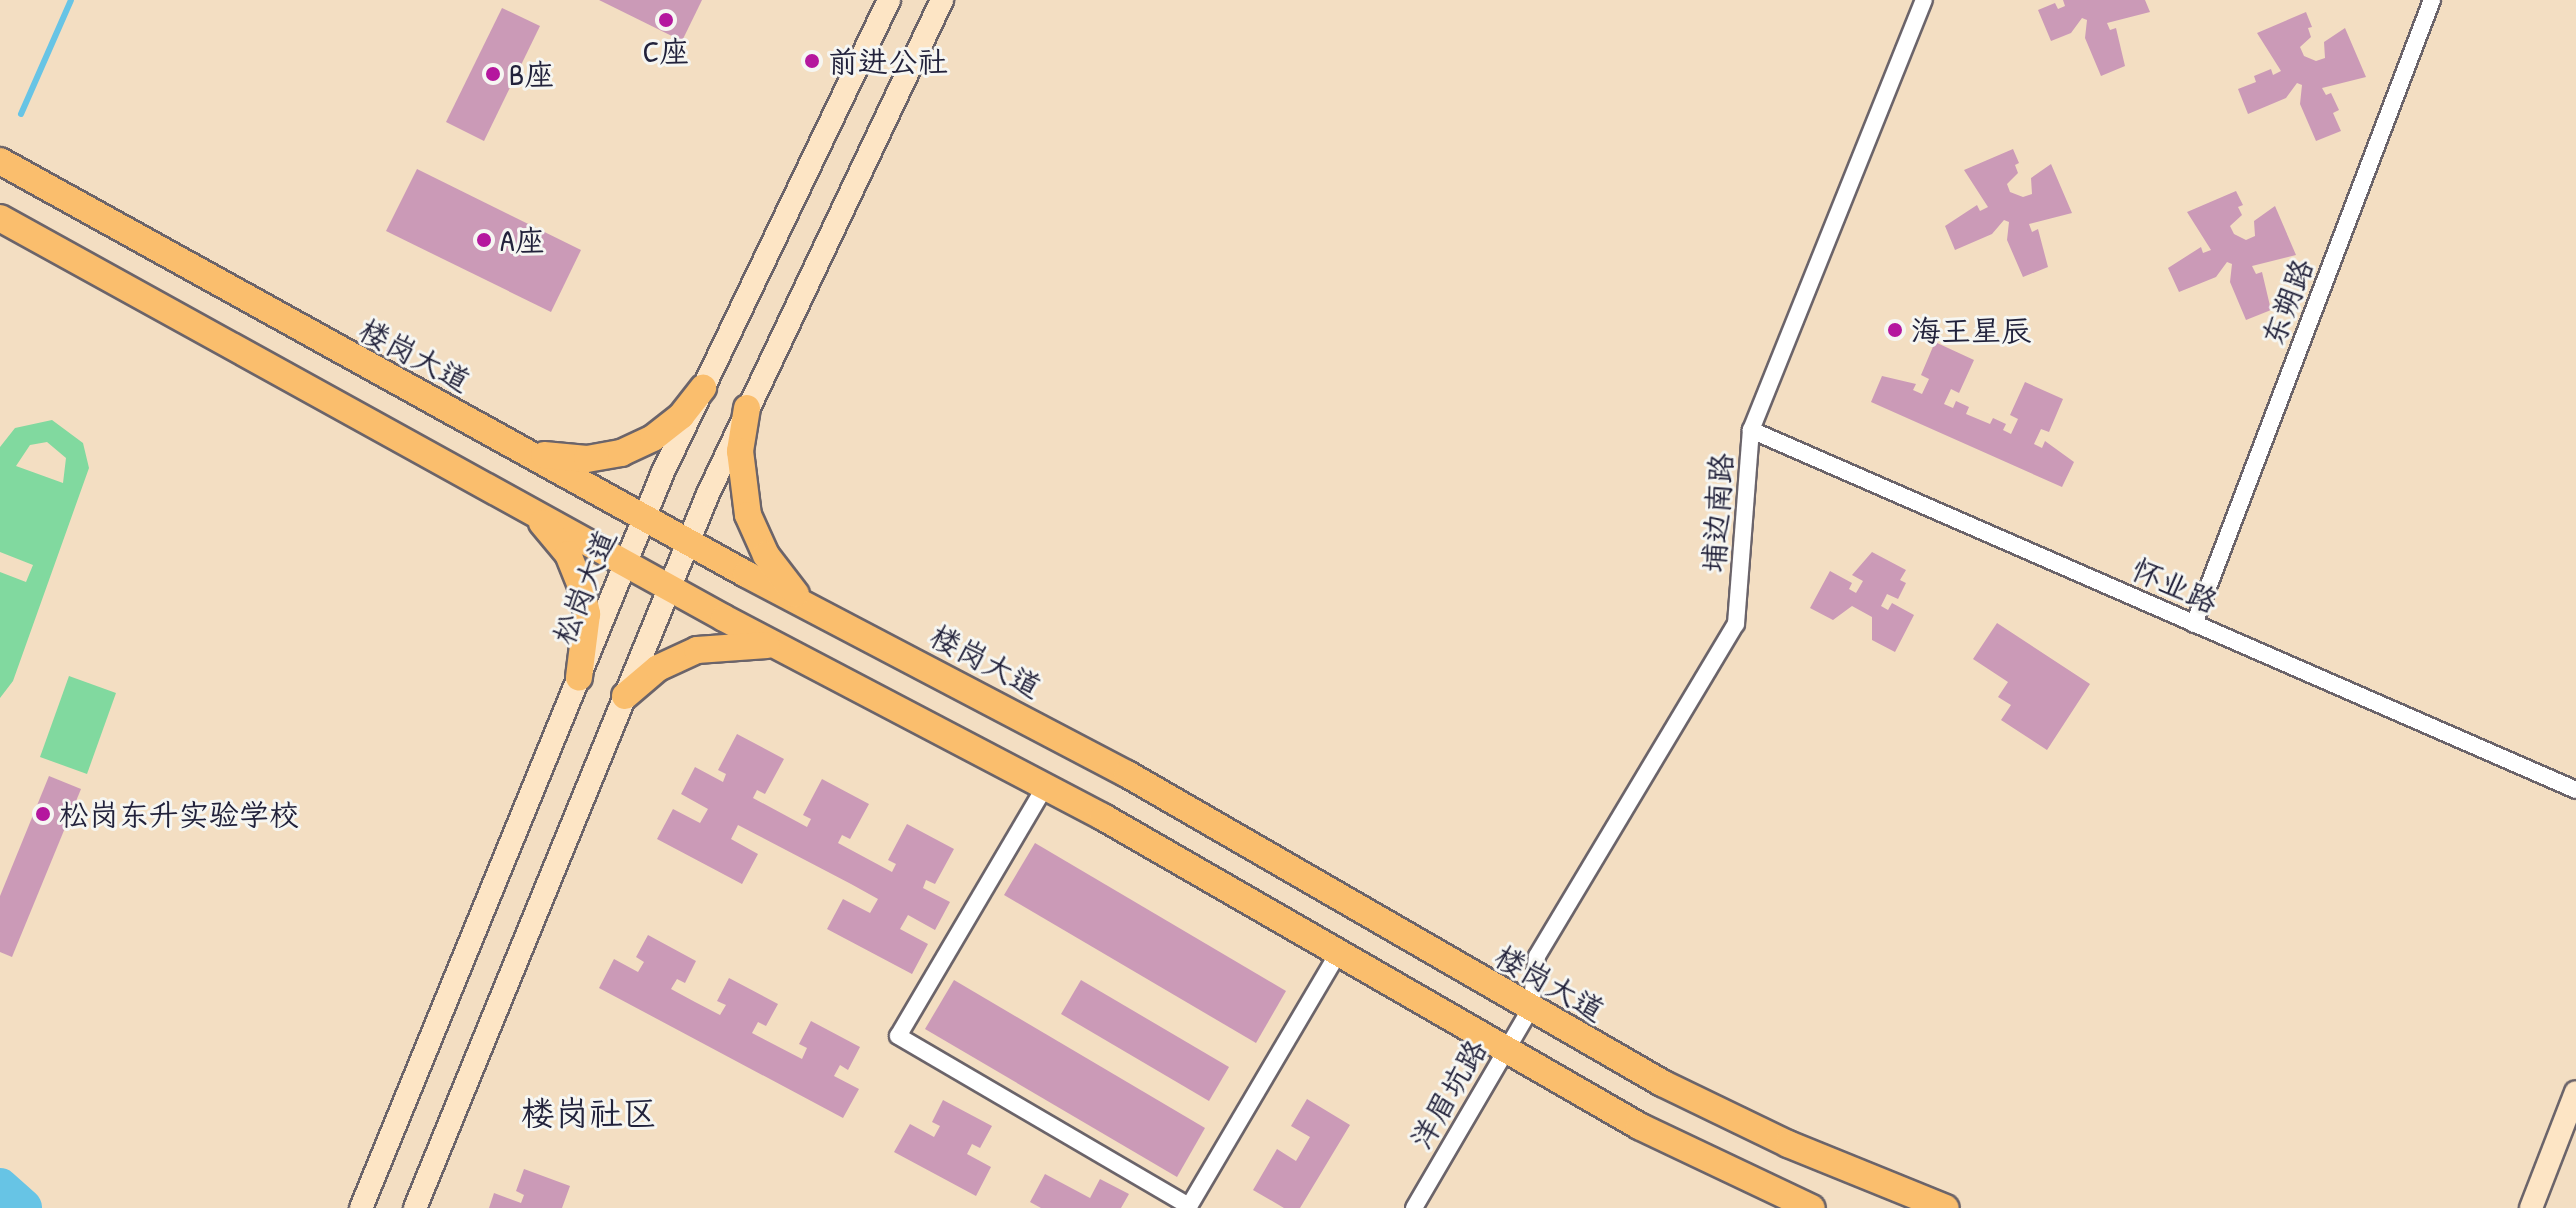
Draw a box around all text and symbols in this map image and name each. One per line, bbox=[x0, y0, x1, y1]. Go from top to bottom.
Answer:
marker: C座 bbox=[657, 11, 675, 29]
place label: C座 bbox=[643, 33, 689, 69]
place label: 前进公社 bbox=[828, 43, 948, 79]
marker: 前进公社 bbox=[803, 52, 821, 70]
place label: B座 bbox=[509, 56, 554, 92]
marker: B座 bbox=[484, 65, 502, 83]
place label: A座 bbox=[500, 222, 545, 258]
marker: A座 bbox=[475, 231, 493, 249]
street label: 东朔路 bbox=[2254, 254, 2320, 350]
street label: 楼岗大道 bbox=[354, 311, 476, 399]
place label: 海王星辰 bbox=[1911, 312, 2031, 348]
marker: 海王星辰 bbox=[1886, 321, 1904, 339]
street label: 埔边南路 bbox=[1695, 452, 1739, 574]
street label: 松岗大道 bbox=[545, 525, 623, 649]
street label: 怀业路 bbox=[2127, 550, 2223, 620]
street label: 楼岗大道 bbox=[925, 617, 1047, 705]
place label: 松岗东升实验学校 bbox=[59, 796, 299, 832]
marker: 松岗东升实验学校 bbox=[34, 805, 52, 823]
street label: 楼岗大道 bbox=[1489, 937, 1611, 1029]
street label: 洋眉坑路 bbox=[1402, 1033, 1494, 1155]
district label: 楼岗社区 bbox=[521, 1094, 657, 1134]

